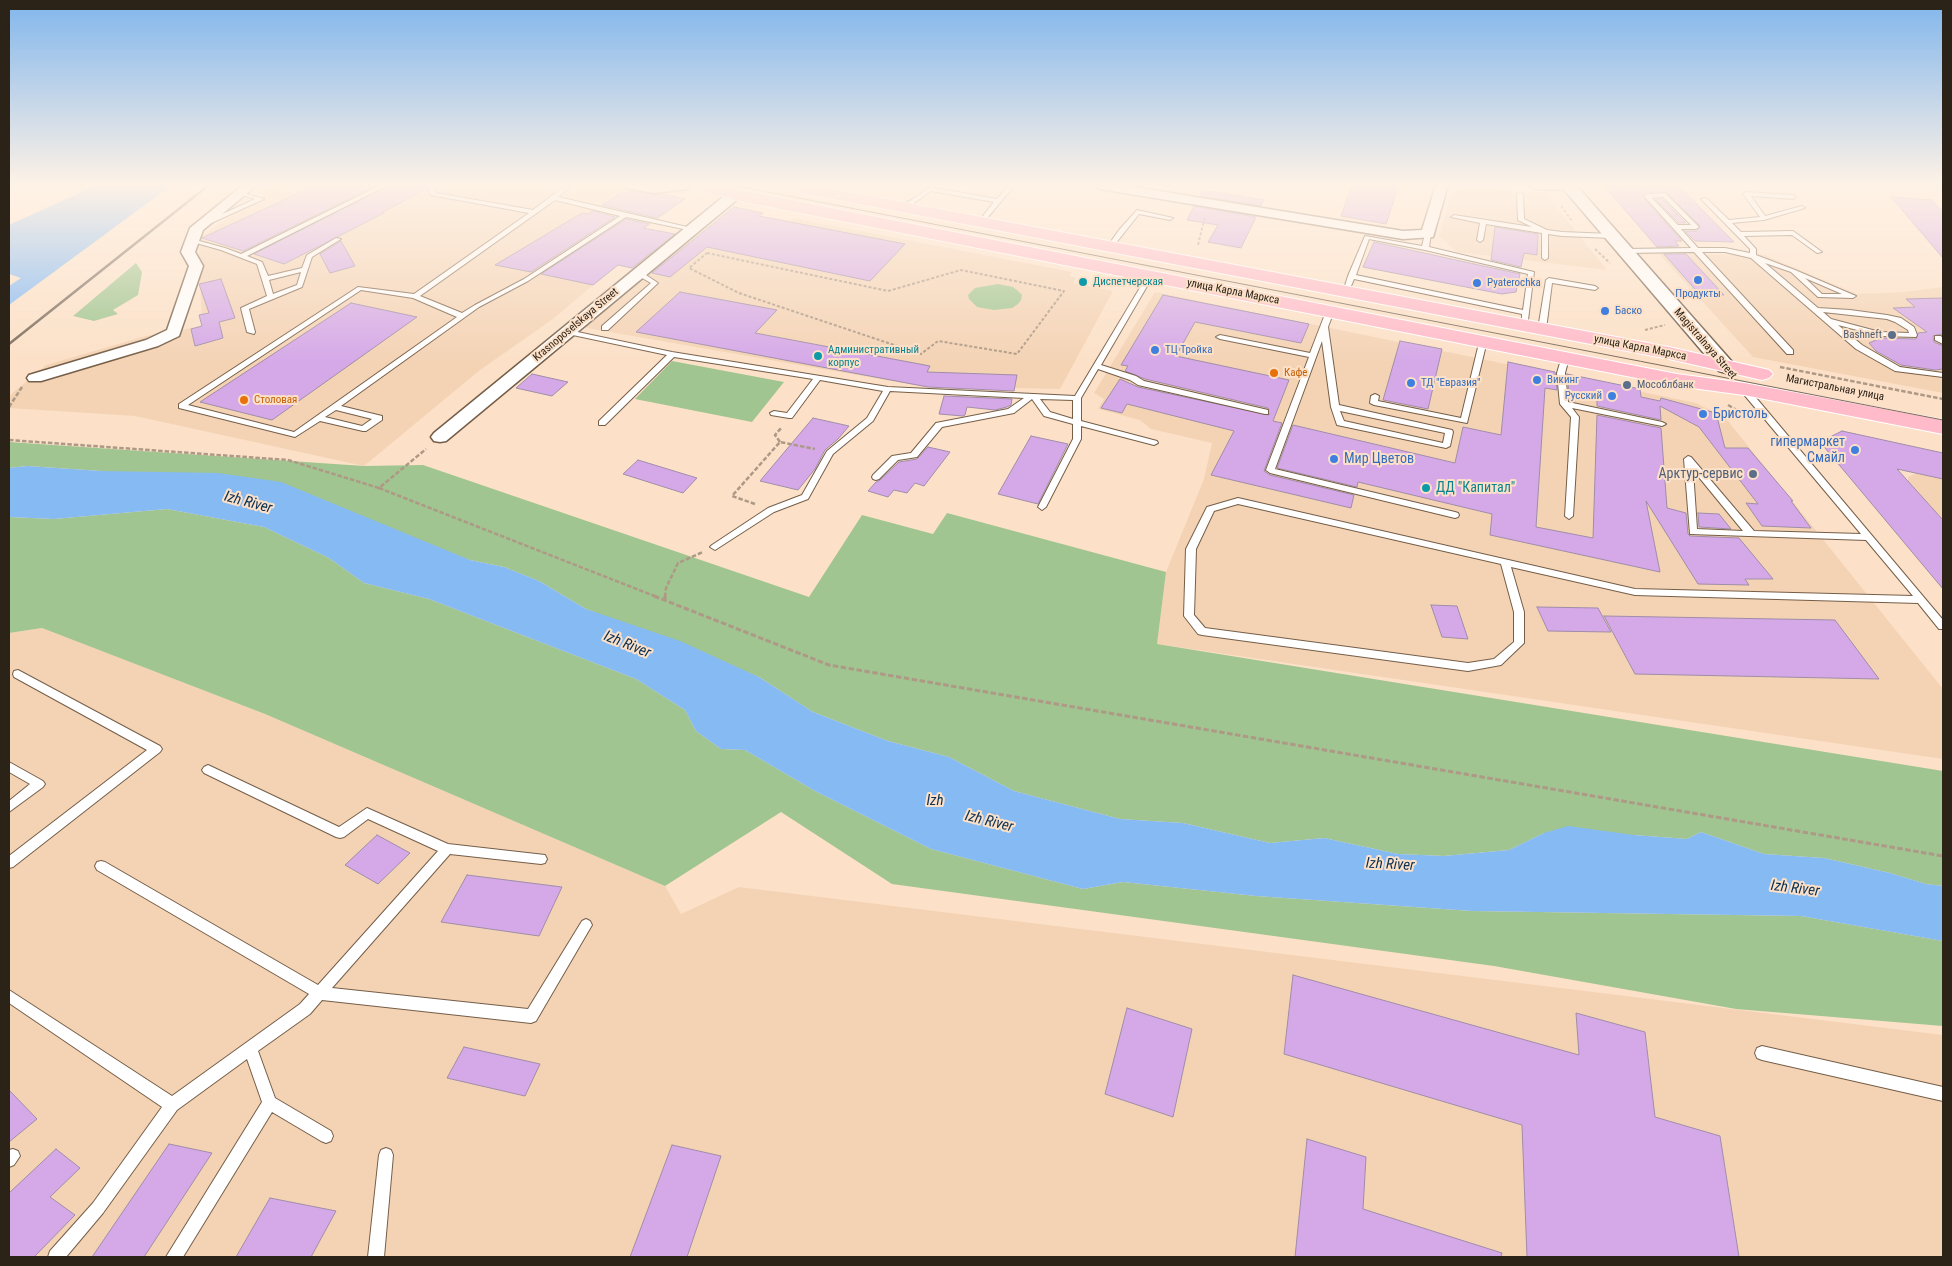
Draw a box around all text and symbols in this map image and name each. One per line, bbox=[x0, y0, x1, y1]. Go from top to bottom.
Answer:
marker: Продукты bbox=[1692, 274, 1704, 286]
place label: Диспетчерская bbox=[1093, 275, 1163, 289]
marker: Диспетчерская bbox=[1077, 276, 1089, 288]
place label: Pyaterochka bbox=[1487, 276, 1541, 290]
street label: улица Карла Маркса bbox=[1186, 277, 1280, 307]
marker: Pyaterochka bbox=[1471, 277, 1483, 289]
street label: Krasnoposelskaya Street bbox=[531, 286, 621, 364]
place label: Продукты bbox=[1675, 287, 1721, 301]
place label: Баско bbox=[1615, 304, 1642, 318]
marker: Баско bbox=[1599, 305, 1611, 317]
street label: Magistralnaya Street bbox=[1671, 306, 1739, 382]
place label: Bashneft bbox=[1843, 328, 1882, 342]
marker: Bashneft bbox=[1886, 329, 1898, 341]
street label: улица Карла Маркса bbox=[1593, 333, 1687, 363]
place label: Административный корпус bbox=[828, 343, 919, 369]
place label: ТЦ Тройка bbox=[1165, 343, 1213, 357]
marker: ТЦ Тройка bbox=[1149, 344, 1161, 356]
marker: Административный корпус bbox=[812, 350, 824, 362]
place label: Кафе bbox=[1284, 366, 1308, 380]
marker: Кафе bbox=[1268, 367, 1280, 379]
street label: Магистральная улица bbox=[1785, 372, 1885, 404]
place label: Викинг bbox=[1547, 373, 1579, 387]
marker: Викинг bbox=[1531, 374, 1543, 386]
place label: ТД "Евразия" bbox=[1421, 376, 1481, 390]
marker: ТД "Евразия" bbox=[1405, 377, 1417, 389]
place label: Мособлбанк bbox=[1637, 378, 1694, 392]
marker: Мособлбанк bbox=[1621, 379, 1633, 391]
place label: Русский bbox=[1565, 389, 1602, 403]
marker: Русский bbox=[1606, 390, 1618, 402]
place label: Столовая bbox=[254, 393, 297, 407]
marker: Столовая bbox=[238, 394, 250, 406]
place label: Бристоль bbox=[1713, 406, 1768, 422]
marker: Бристоль bbox=[1697, 408, 1709, 420]
place label: гипермаркет Смайл bbox=[1770, 434, 1845, 467]
marker: гипермаркет Смайл bbox=[1849, 444, 1861, 456]
place label: Мир Цветов bbox=[1344, 451, 1414, 467]
marker: Мир Цветов bbox=[1328, 453, 1340, 465]
place label: Арктур-сервис bbox=[1658, 466, 1743, 482]
marker: Арктур-сервис bbox=[1747, 468, 1759, 480]
place label: ДД "Капитал" bbox=[1436, 480, 1515, 496]
marker: ДД "Капитал" bbox=[1420, 482, 1432, 494]
water label: Izh River bbox=[222, 488, 274, 518]
water label: Izh River bbox=[601, 627, 653, 663]
water label: Izh bbox=[926, 792, 944, 810]
water label: Izh River bbox=[963, 807, 1015, 837]
water label: Izh River bbox=[1365, 855, 1415, 875]
water label: Izh River bbox=[1770, 877, 1820, 901]

